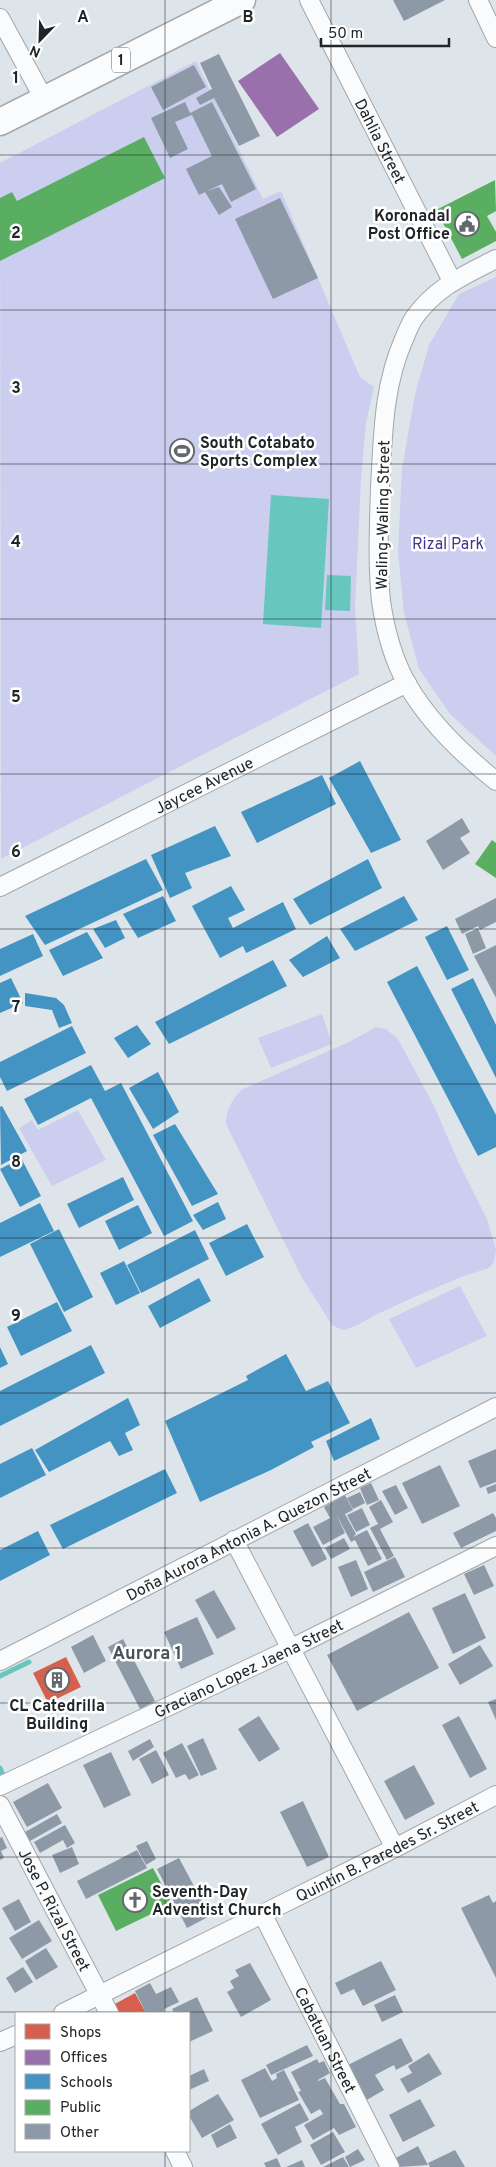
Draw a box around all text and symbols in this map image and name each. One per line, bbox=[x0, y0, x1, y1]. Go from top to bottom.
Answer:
text: A bbox=[77, 8, 89, 28]
text: B bbox=[242, 8, 254, 28]
north arrow bbox=[15, 15, 65, 65]
scale bar bbox=[321, 15, 448, 47]
text: 50 m bbox=[328, 25, 363, 44]
text: N bbox=[28, 41, 43, 60]
road number: 1 bbox=[112, 48, 130, 72]
text: 1 bbox=[13, 69, 19, 89]
street label: Dahlia Street bbox=[349, 96, 409, 188]
place label: Koronadal Post Office bbox=[368, 207, 450, 245]
public building icon: Koronadal Post Office bbox=[454, 211, 480, 237]
text: 2 bbox=[11, 224, 21, 244]
text: 3 bbox=[11, 379, 21, 399]
place label: South Cotabato Sports Complex bbox=[200, 434, 318, 472]
sports icon: South Cotabato Sports Complex bbox=[169, 438, 195, 464]
street label: Waling-Waling Street bbox=[373, 440, 395, 590]
text: 4 bbox=[11, 533, 21, 553]
park label: Rizal Park bbox=[412, 535, 484, 555]
text: 5 bbox=[11, 688, 21, 708]
street label: Jaycee Avenue bbox=[152, 754, 257, 820]
text: 6 bbox=[11, 843, 21, 863]
text: 7 bbox=[12, 998, 20, 1018]
text: 8 bbox=[11, 1153, 21, 1173]
text: 9 bbox=[11, 1307, 21, 1327]
street label: Doña Aurora Antonia A. Quezon Street bbox=[123, 1465, 375, 1607]
street label: Graciano Lopez Jaena Street bbox=[152, 1616, 347, 1724]
district label: Aurora 1 bbox=[112, 1643, 182, 1666]
building icon: CL Catedrilla Building bbox=[44, 1667, 70, 1693]
place label: CL Catedrilla Building bbox=[9, 1697, 105, 1735]
street label: Quintin B. Paredes Sr. Street bbox=[293, 1798, 483, 1908]
street label: Jose P. Rizal Street bbox=[13, 1846, 93, 1975]
place label: Seventh-Day Adventist Church bbox=[152, 1883, 281, 1921]
church icon: Seventh-Day Adventist Church bbox=[122, 1887, 148, 1913]
street label: Cabatuan Street bbox=[289, 1984, 359, 2097]
legend bbox=[15, 2012, 190, 2152]
text: Shops bbox=[60, 2024, 101, 2043]
text: Offices bbox=[60, 2049, 107, 2068]
text: Schools bbox=[60, 2074, 113, 2093]
text: Public bbox=[60, 2099, 101, 2118]
text: Other bbox=[60, 2124, 99, 2143]

